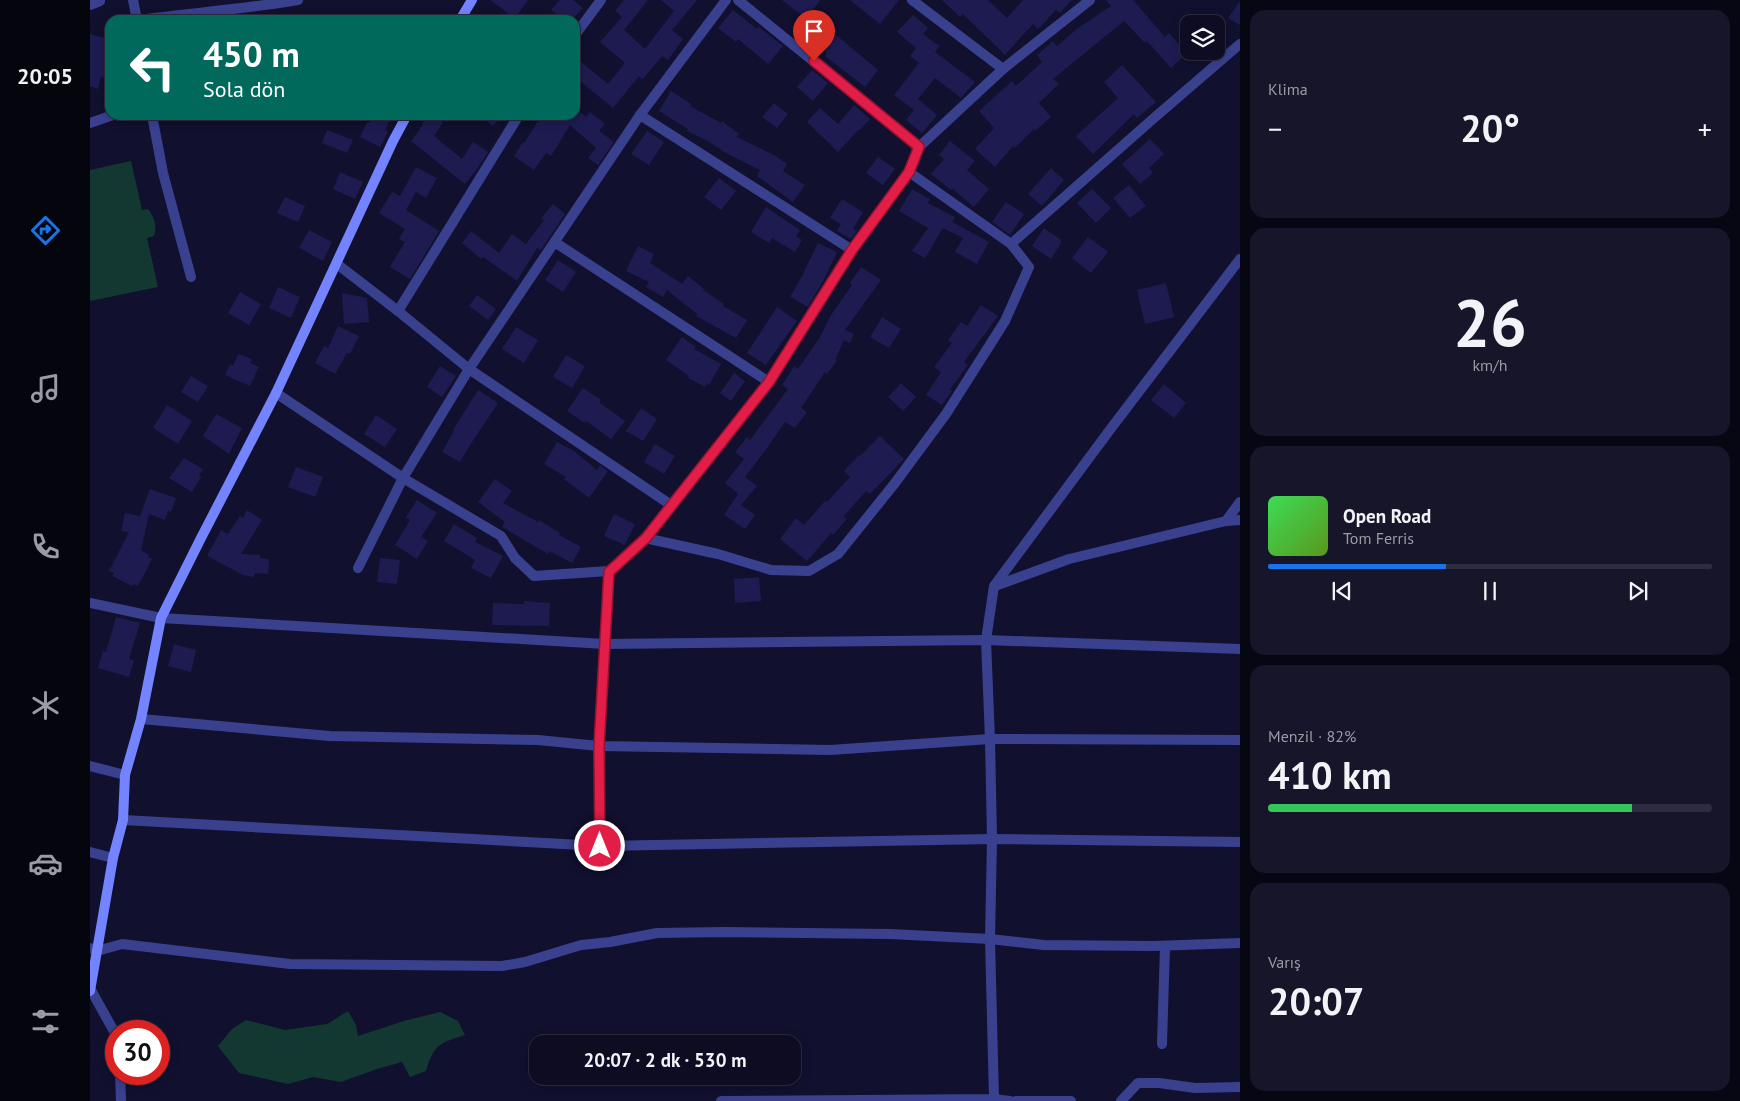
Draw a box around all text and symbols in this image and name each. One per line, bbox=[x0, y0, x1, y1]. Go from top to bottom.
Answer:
pin bbox=[793, 10, 835, 61]
map controls bbox=[1180, 15, 1225, 60]
button: layers bbox=[1180, 15, 1225, 60]
icon: arrive bbox=[800, 17, 828, 45]
text: 450 m bbox=[203, 31, 300, 77]
icon: left bbox=[120, 35, 185, 100]
text: 20:05 bbox=[17, 62, 73, 90]
text: Sola dön bbox=[203, 75, 285, 103]
text: Klima bbox=[1268, 79, 1308, 99]
text: 20° bbox=[1460, 103, 1520, 152]
text: − bbox=[1268, 110, 1282, 147]
text: + bbox=[1698, 110, 1712, 147]
icon: directions bbox=[28, 213, 63, 248]
text: 26 bbox=[1453, 280, 1527, 364]
text: km/h bbox=[1472, 355, 1508, 375]
icon: music bbox=[28, 371, 63, 406]
text: Open Road bbox=[1343, 504, 1431, 528]
text: Tom Ferris bbox=[1343, 528, 1414, 548]
icon: phone bbox=[28, 529, 63, 564]
icon: previous bbox=[1328, 577, 1356, 605]
icon: pause bbox=[1476, 577, 1504, 605]
icon: next bbox=[1624, 577, 1652, 605]
icon: climate bbox=[28, 688, 63, 723]
text: Menzil · 82% bbox=[1268, 726, 1356, 746]
text: 410 km bbox=[1268, 750, 1392, 799]
position arrow bbox=[573, 819, 625, 871]
icon: car bbox=[28, 846, 63, 881]
text: Varış bbox=[1268, 952, 1301, 972]
text: 20:07 bbox=[1268, 976, 1364, 1025]
icon: filters bbox=[28, 1004, 63, 1039]
speed limit sign: 30 bbox=[105, 1020, 170, 1085]
text: 20:07 · 2 dk · 530 m bbox=[583, 1048, 747, 1072]

